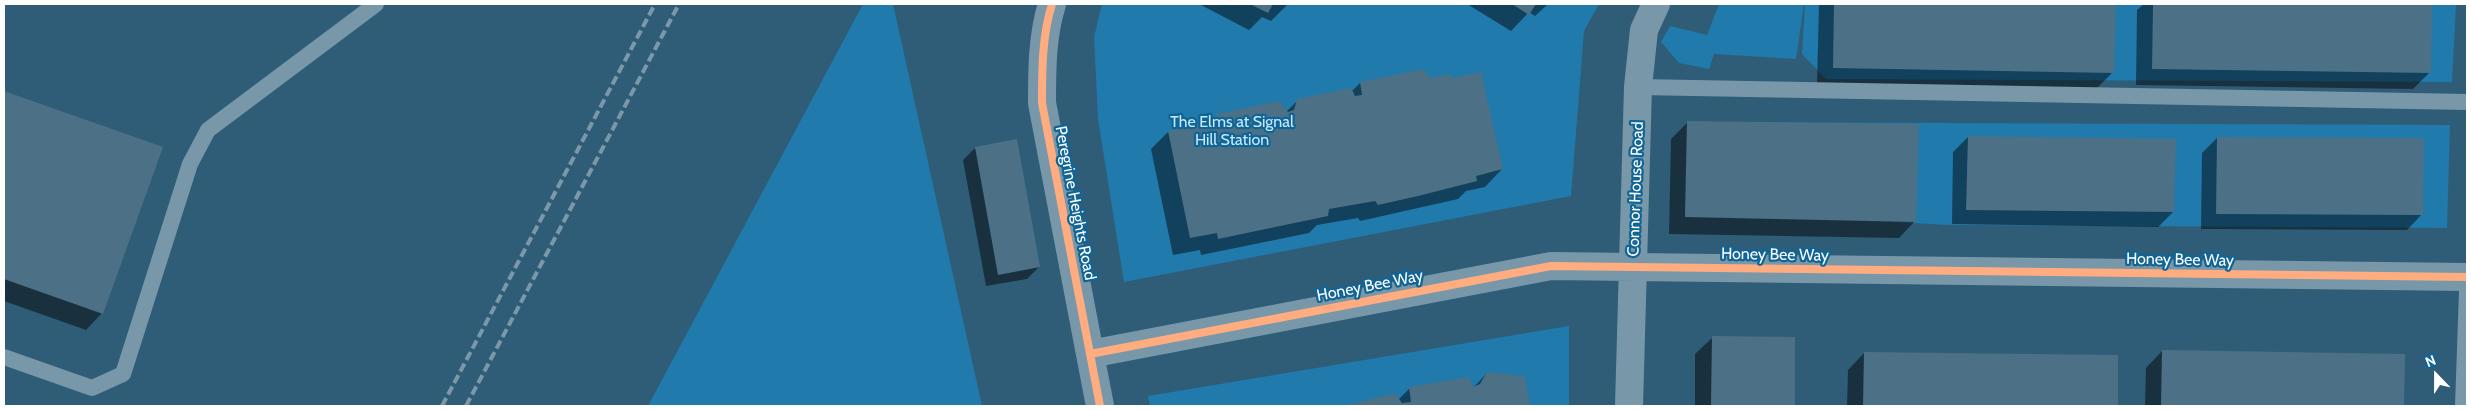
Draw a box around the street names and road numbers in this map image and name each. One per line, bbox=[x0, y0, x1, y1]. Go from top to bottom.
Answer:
street label: Connor House Road bbox=[1624, 121, 1648, 257]
street label: Peregrine Heights Road bbox=[1051, 124, 1099, 282]
street label: Honey Bee Way bbox=[1721, 244, 1829, 266]
street label: Honey Bee Way bbox=[2126, 249, 2234, 271]
street label: Honey Bee Way bbox=[1315, 266, 1425, 306]

